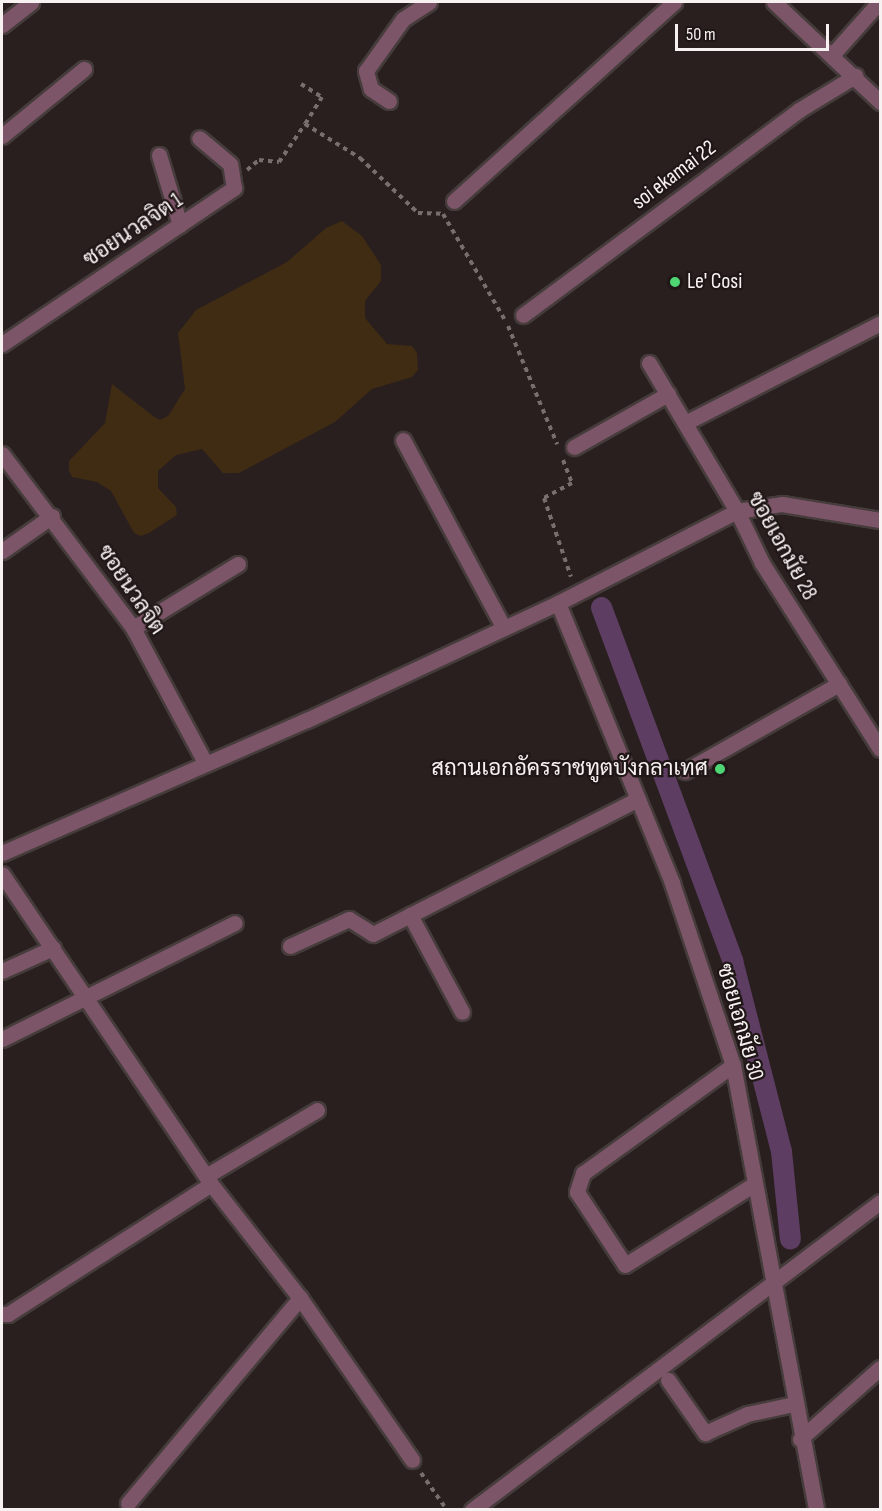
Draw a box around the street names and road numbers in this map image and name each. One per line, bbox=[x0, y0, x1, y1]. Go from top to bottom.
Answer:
street label: soi ekamai 22 bbox=[627, 135, 721, 215]
street label: ซอยนวลจิต 1 bbox=[78, 187, 188, 273]
street label: ซอยเอกมัย 28 bbox=[741, 487, 823, 605]
street label: ซอยนวลจิต bbox=[91, 540, 171, 640]
street label: ซอยเอกมัย 30 bbox=[711, 961, 769, 1083]

